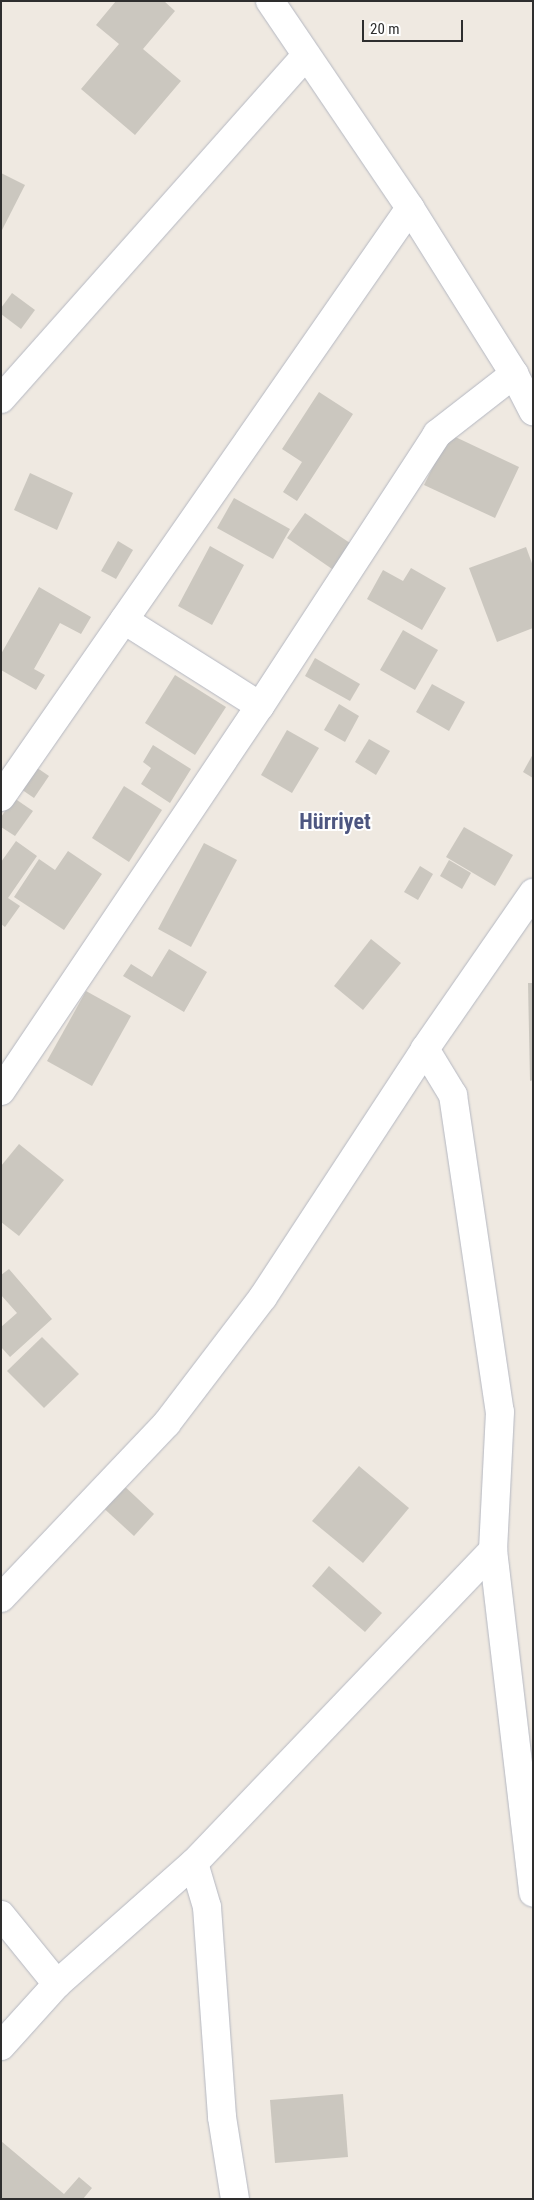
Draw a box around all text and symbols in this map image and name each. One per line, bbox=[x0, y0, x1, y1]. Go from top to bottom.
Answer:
scale bar bbox=[364, 10, 465, 42]
text: 20 m bbox=[370, 20, 400, 38]
district label: Hürriyet bbox=[299, 809, 371, 835]

